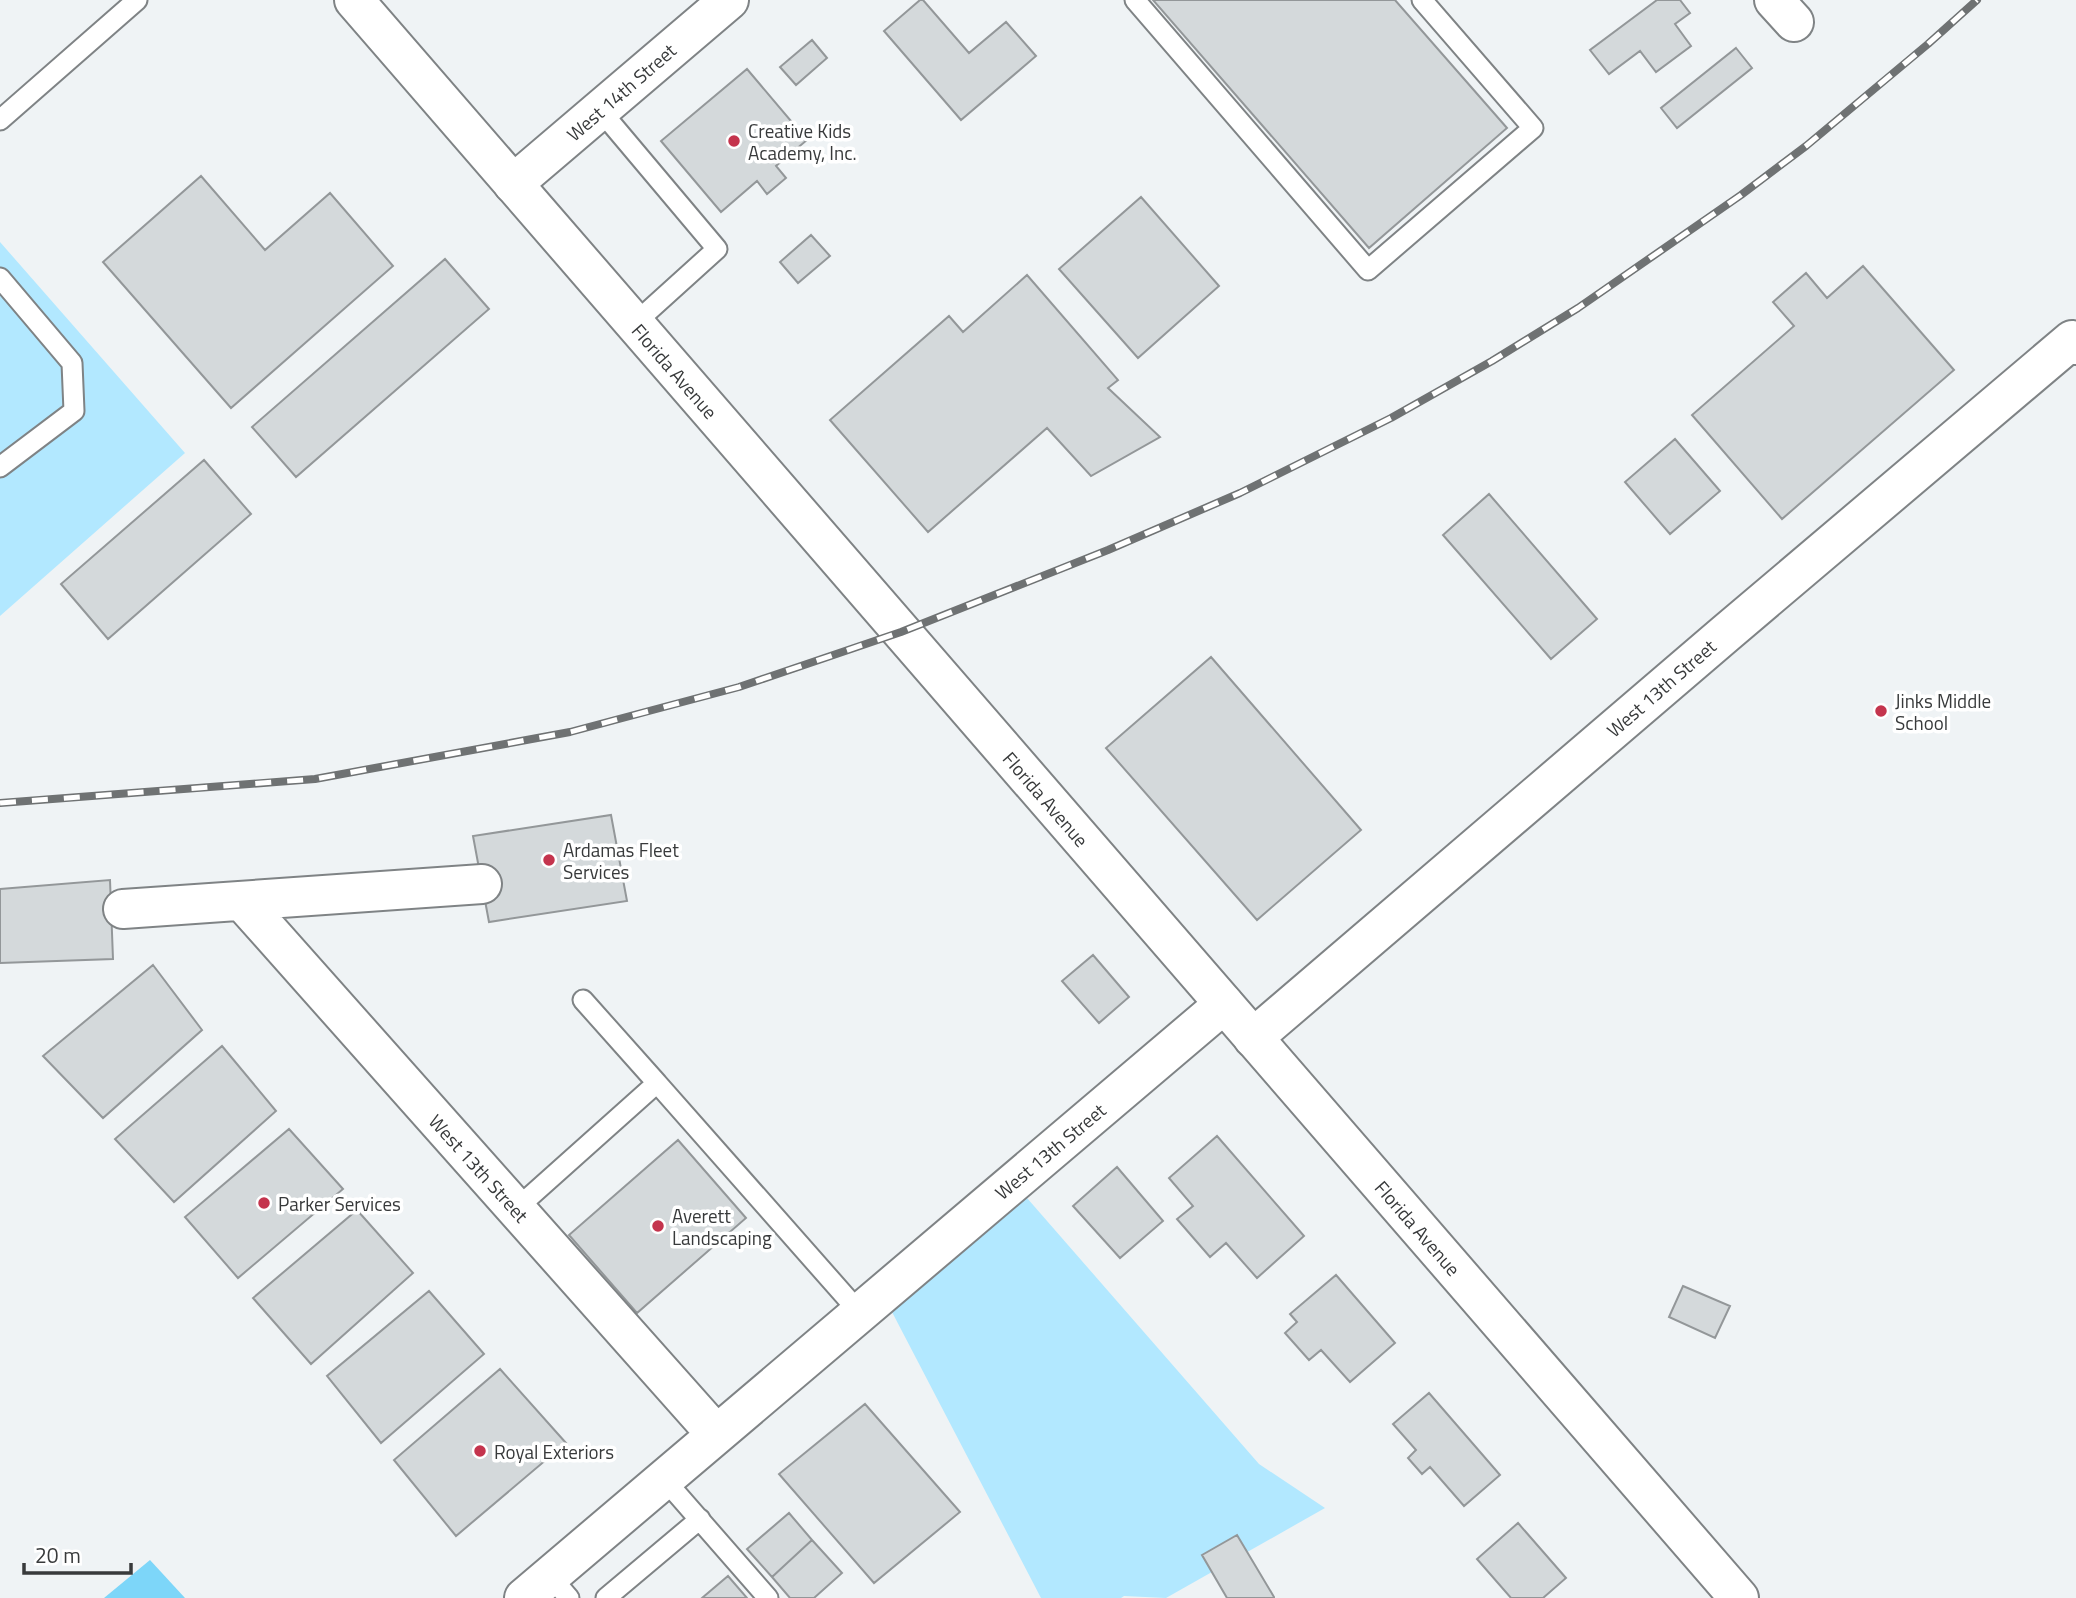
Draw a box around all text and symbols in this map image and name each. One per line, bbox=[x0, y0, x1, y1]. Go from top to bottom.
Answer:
street label: West 14th Street bbox=[560, 36, 682, 148]
place label: Creative Kids Academy, Inc. bbox=[748, 116, 857, 167]
marker: Creative Kids Academy, Inc. bbox=[726, 133, 742, 149]
street label: Florida Avenue bbox=[625, 317, 725, 425]
street label: West 13th Street bbox=[1600, 632, 1722, 744]
place label: Jinks Middle School bbox=[1895, 686, 1991, 737]
marker: Jinks Middle School bbox=[1873, 703, 1889, 719]
street label: Florida Avenue bbox=[996, 745, 1096, 853]
place label: Ardamas Fleet Services bbox=[563, 835, 679, 886]
marker: Ardamas Fleet Services bbox=[541, 852, 557, 868]
street label: West 13th Street bbox=[988, 1096, 1112, 1206]
street label: West 13th Street bbox=[422, 1107, 536, 1229]
street label: Florida Avenue bbox=[1368, 1174, 1468, 1282]
place label: Parker Services bbox=[278, 1189, 401, 1218]
marker: Parker Services bbox=[256, 1195, 272, 1211]
place label: Averett Landscaping bbox=[672, 1201, 772, 1252]
marker: Averett Landscaping bbox=[650, 1218, 666, 1234]
place label: Royal Exteriors bbox=[494, 1437, 614, 1466]
marker: Royal Exteriors bbox=[472, 1443, 488, 1459]
scale bar bbox=[24, 1532, 131, 1576]
text: 20 m bbox=[35, 1539, 81, 1571]

